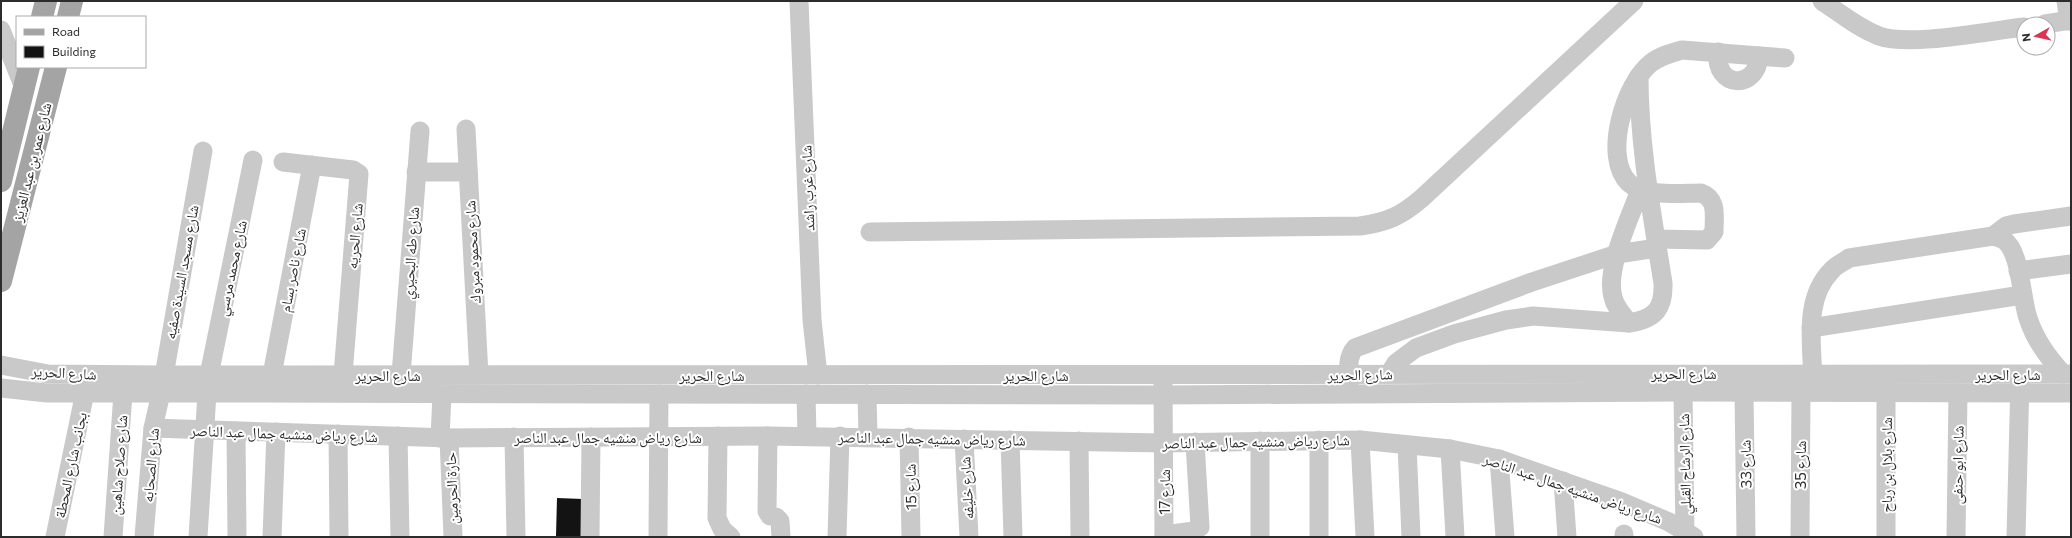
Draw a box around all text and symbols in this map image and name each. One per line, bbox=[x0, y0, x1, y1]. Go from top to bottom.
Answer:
legend bbox=[16, 16, 146, 68]
north arrow bbox=[2016, 16, 2056, 56]
text: Road bbox=[52, 24, 80, 38]
text: N bbox=[2019, 32, 2033, 42]
text: Building bbox=[52, 44, 96, 58]
street label: شارع عمر بن عبد العزيز bbox=[7, 100, 56, 225]
street label: شارع غرب راشد bbox=[797, 145, 819, 231]
street label: شارع محمود مبروك bbox=[460, 200, 486, 304]
street label: شارع الحريه bbox=[342, 202, 368, 270]
street label: شارع مسجد السيدة صفيه bbox=[160, 203, 204, 341]
street label: شارع طه البحيري bbox=[398, 206, 426, 300]
street label: شارع محمد مرسي bbox=[212, 218, 254, 318]
street label: شارع ناصر بسام bbox=[275, 226, 311, 314]
street label: شارع الحرير bbox=[30, 361, 97, 385]
street label: شارع الحرير bbox=[1326, 364, 1393, 386]
street label: شارع الحرير bbox=[1650, 364, 1717, 384]
street label: شارع الحرير bbox=[1974, 365, 2041, 385]
street label: شارع الحرير bbox=[354, 366, 421, 386]
street label: شارع الحرير bbox=[678, 366, 745, 386]
street label: شارع الحرير bbox=[1002, 366, 1069, 386]
street label: بجانب شارع المحطة bbox=[50, 410, 92, 520]
street label: شارع الرشاح القبلي bbox=[1674, 413, 1698, 515]
street label: شارع صلاح شاهين bbox=[106, 414, 132, 516]
street label: شارع بلال بن رباح bbox=[1877, 417, 1897, 513]
street label: شارع رياض منشيه جمال عبد الناصر bbox=[189, 421, 378, 447]
street label: شارع ابو حنفى bbox=[1947, 425, 1969, 505]
street label: شارع الصحابه bbox=[138, 427, 164, 503]
street label: شارع رياض منشيه جمال عبد الناصر bbox=[837, 427, 1026, 451]
street label: شارع رياض منشيه جمال عبد الناصر bbox=[513, 428, 702, 448]
street label: شارع رياض منشيه جمال عبد الناصر bbox=[1161, 430, 1350, 454]
street label: شارع 33 bbox=[1736, 439, 1756, 488]
street label: شارع 35 bbox=[1791, 441, 1811, 489]
street label: شارع رياض منشيه جمال عبد الناصر bbox=[1480, 449, 1665, 529]
street label: حارة الحرمين bbox=[441, 451, 463, 524]
street label: شارع خليفه bbox=[955, 456, 979, 520]
street label: شارع 15 bbox=[901, 463, 921, 510]
street label: شارع 17 bbox=[1155, 469, 1175, 515]

